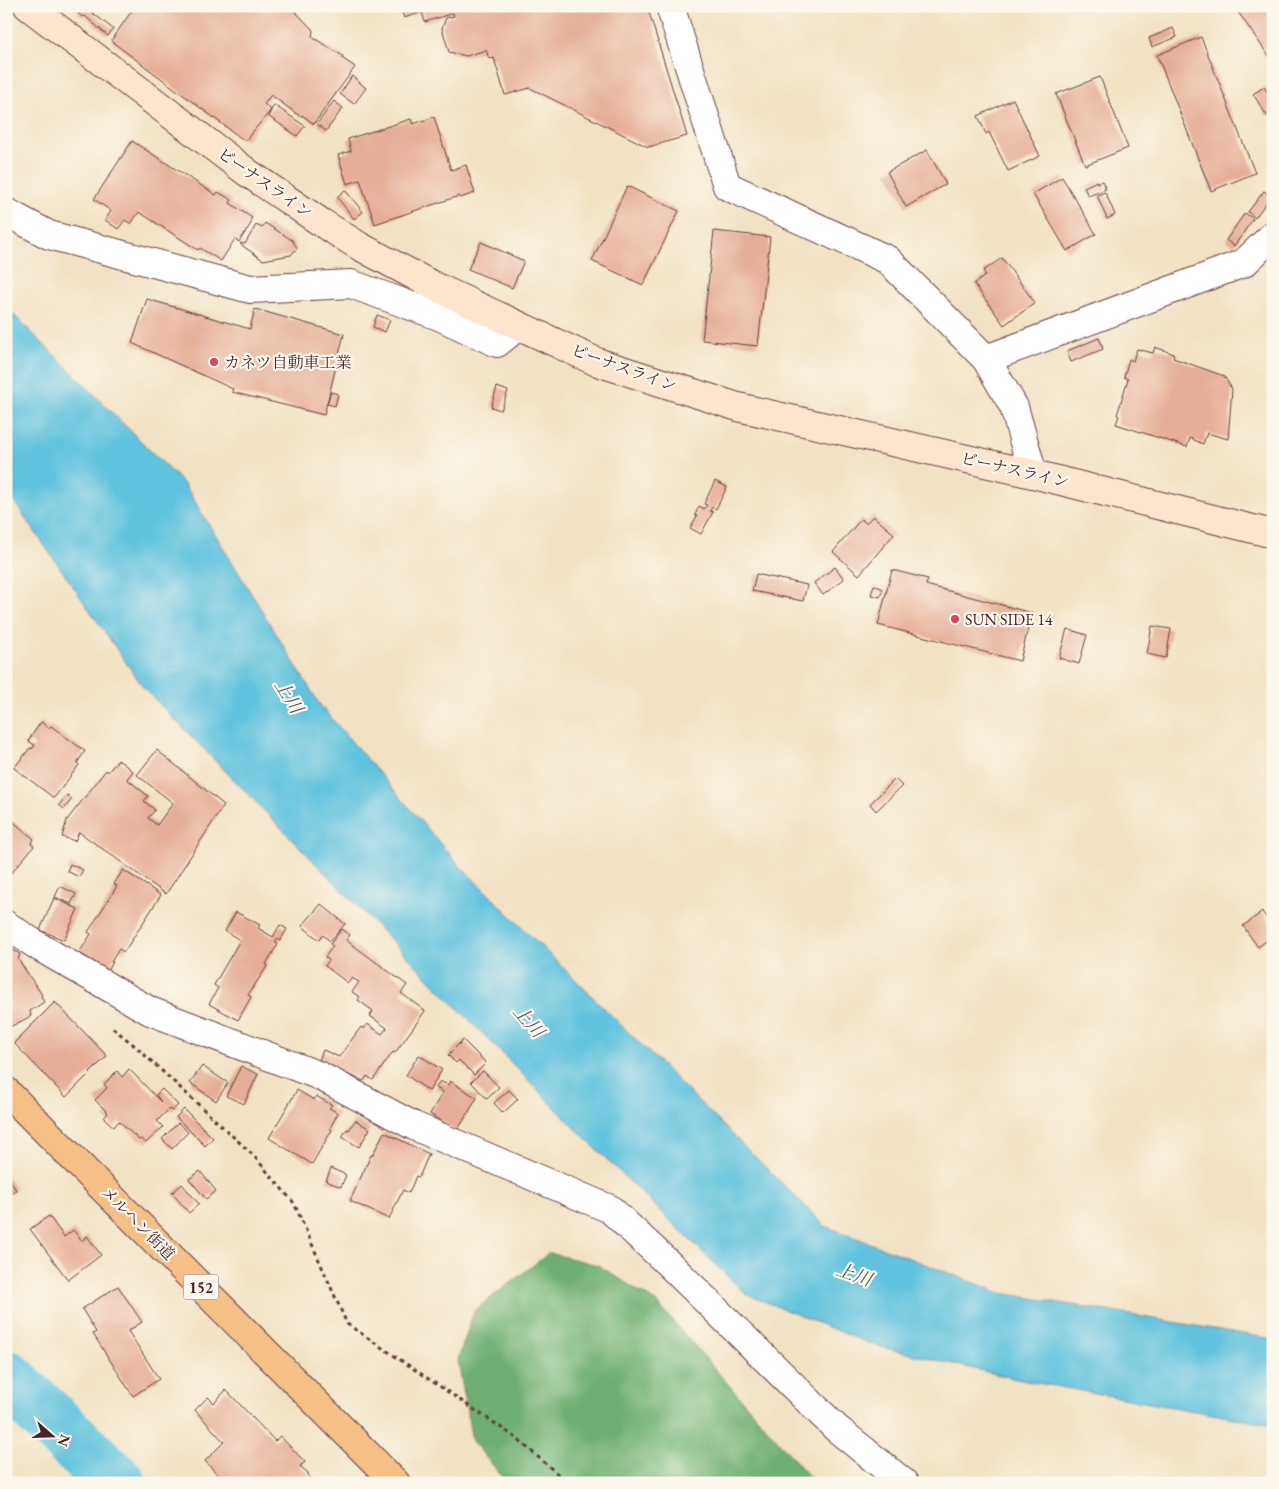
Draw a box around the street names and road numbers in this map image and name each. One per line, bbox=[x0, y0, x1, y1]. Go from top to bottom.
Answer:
street label: ビーナスライン bbox=[214, 143, 316, 223]
street label: ビーナスライン bbox=[569, 339, 679, 397]
street label: ビーナスライン bbox=[959, 447, 1071, 493]
street label: メルヘン街道 bbox=[97, 1182, 179, 1264]
road number: 152 bbox=[184, 1274, 218, 1300]

